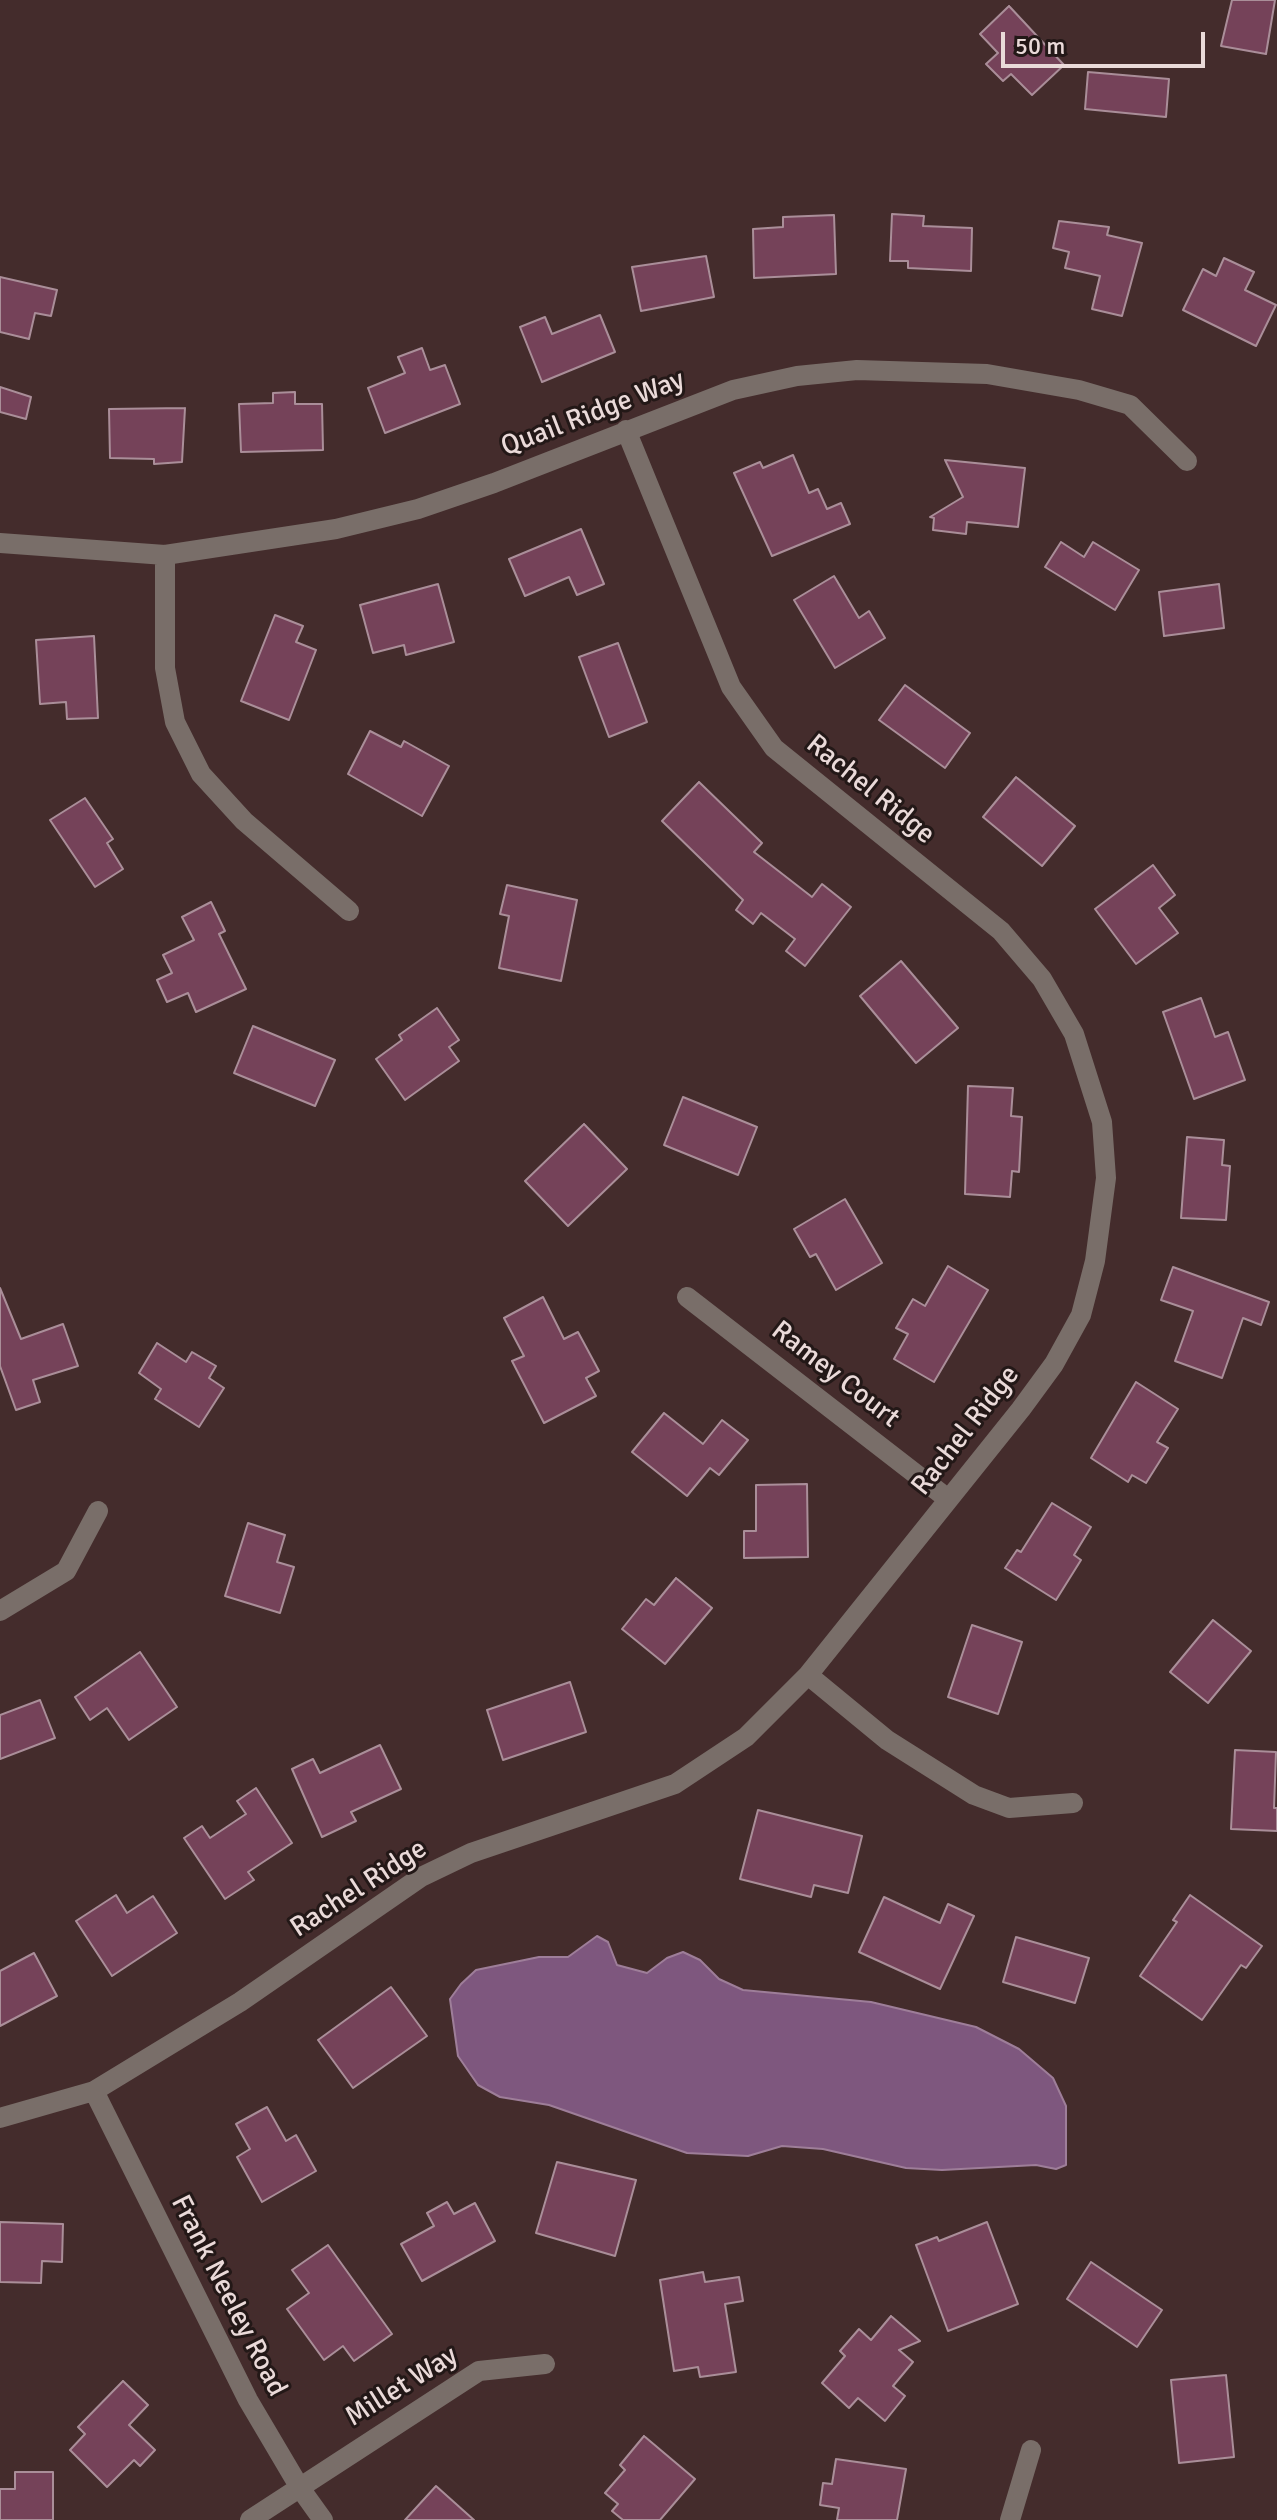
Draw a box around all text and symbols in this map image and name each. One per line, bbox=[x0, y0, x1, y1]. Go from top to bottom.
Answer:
scale bar bbox=[1005, 16, 1209, 66]
text: 50 m bbox=[1015, 31, 1065, 61]
street label: Quail Ridge Way bbox=[497, 364, 689, 464]
street label: Rachel Ridge bbox=[799, 728, 941, 852]
street label: Ramey Court bbox=[764, 1315, 906, 1435]
street label: Rachel Ridge bbox=[905, 1359, 1027, 1503]
street label: Rachel Ridge bbox=[285, 1833, 433, 1945]
street label: Frank Neeley Road bbox=[163, 2190, 293, 2402]
street label: Millet Way bbox=[340, 2339, 464, 2435]

